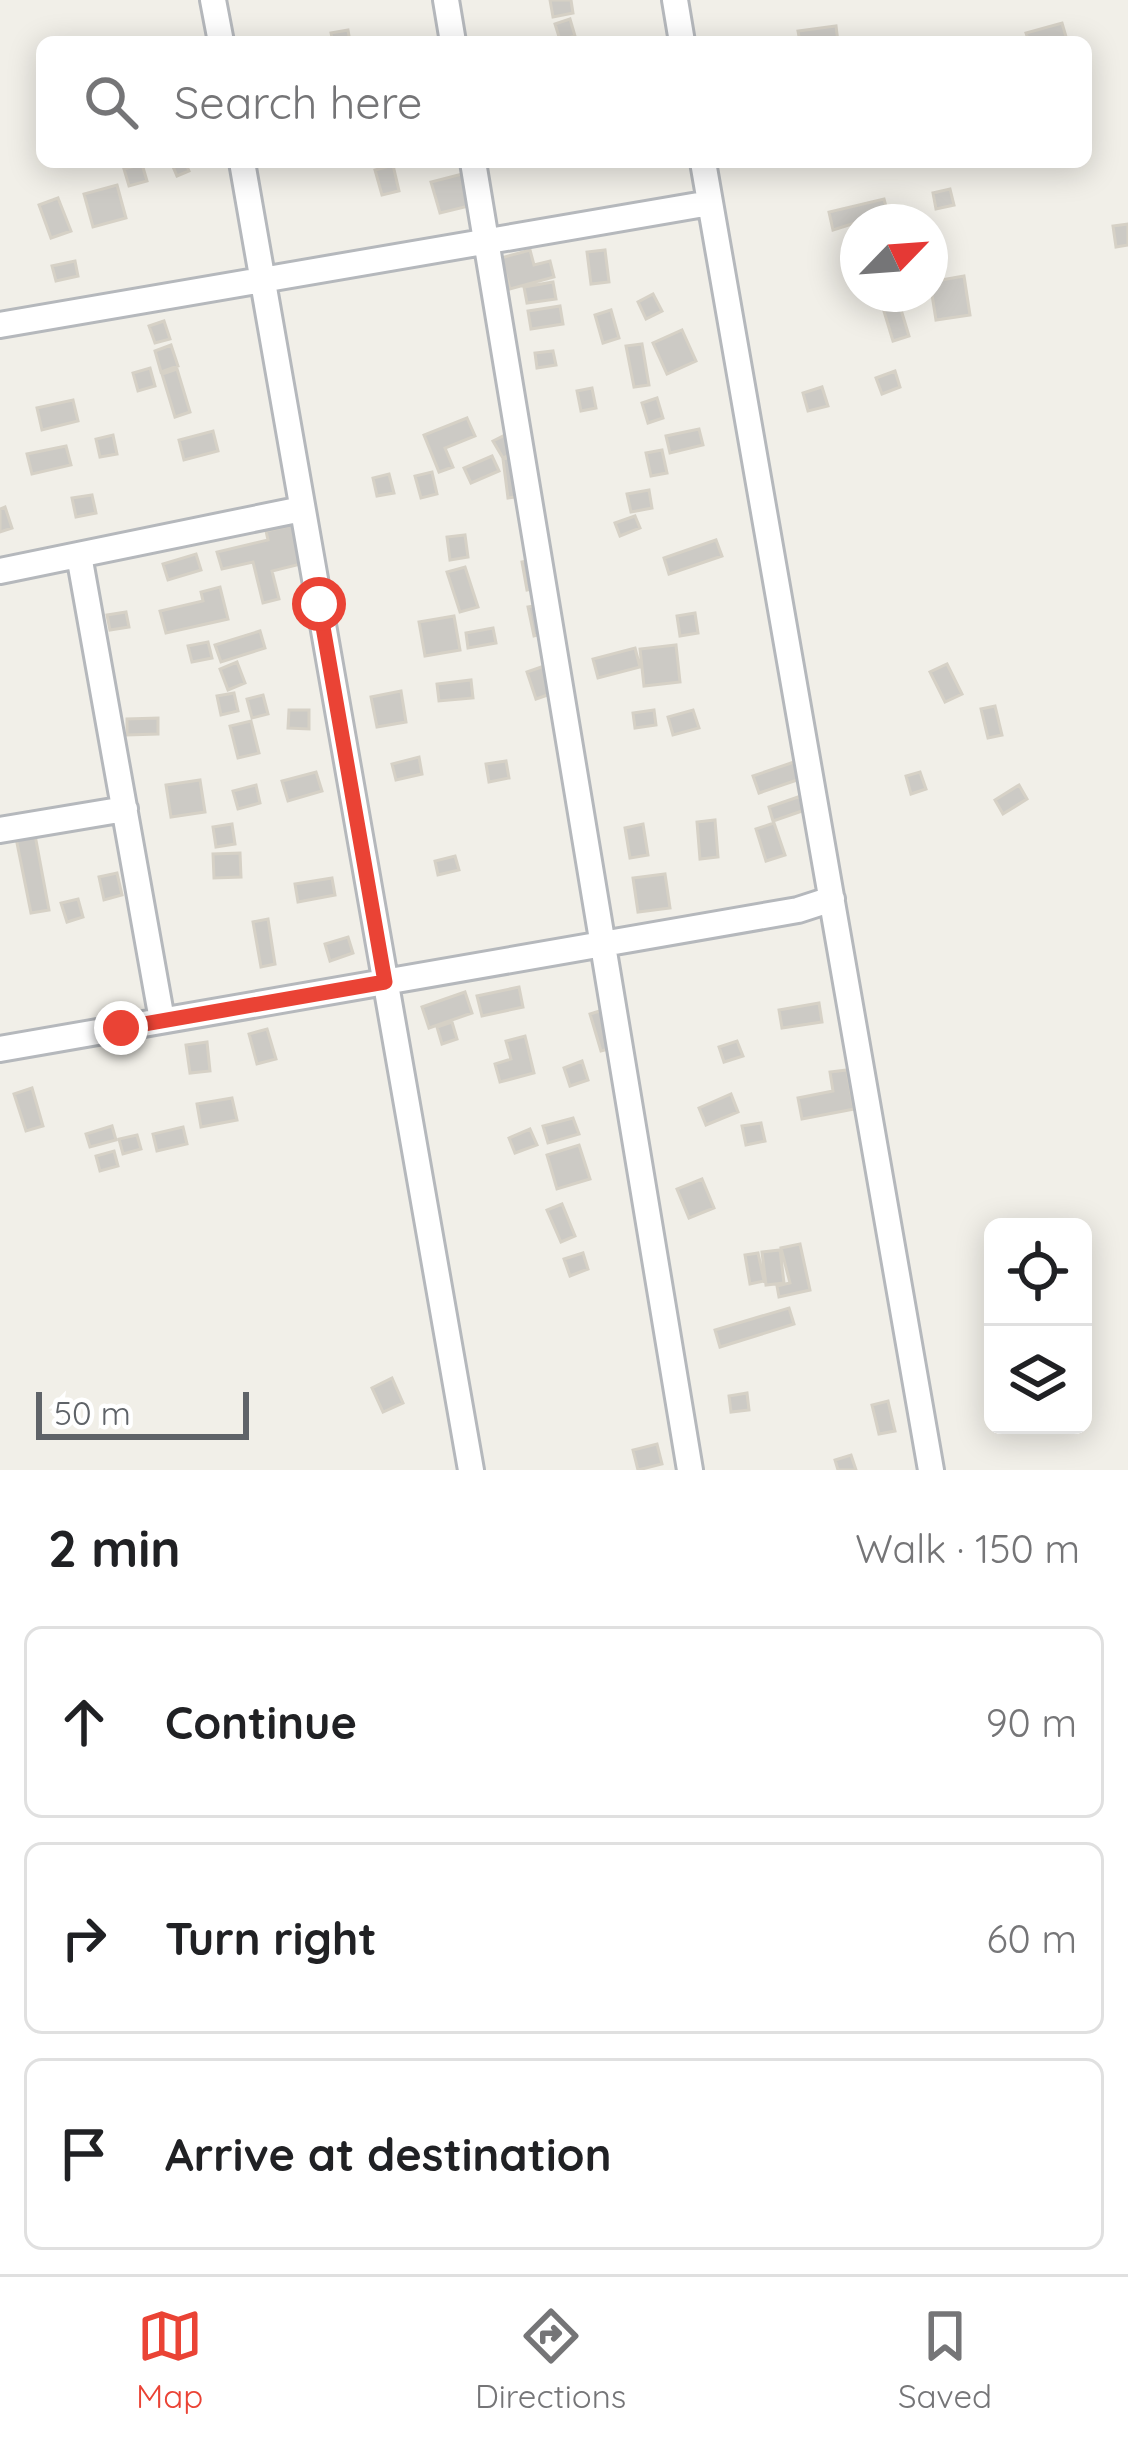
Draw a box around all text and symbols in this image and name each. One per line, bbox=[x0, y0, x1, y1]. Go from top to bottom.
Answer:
search box bbox=[36, 36, 1092, 168]
icon: search bbox=[78, 69, 144, 135]
text: Search here bbox=[174, 74, 422, 130]
north arrow bbox=[840, 204, 948, 312]
route start bbox=[292, 577, 346, 631]
route end bbox=[94, 1001, 148, 1055]
map controls bbox=[984, 1218, 1092, 1434]
button: locate bbox=[984, 1218, 1092, 1326]
button: layers bbox=[984, 1326, 1092, 1434]
scale bar bbox=[36, 1386, 249, 1439]
text: 50 m bbox=[54, 1392, 131, 1433]
text: 2 min bbox=[48, 1516, 181, 1580]
text: Walk · 150 m bbox=[855, 1524, 1080, 1573]
icon: ahead bbox=[51, 1689, 117, 1755]
text: Continue bbox=[165, 1694, 357, 1750]
text: 90 m bbox=[986, 1698, 1077, 1747]
icon: right bbox=[51, 1905, 117, 1971]
text: Turn right bbox=[165, 1910, 377, 1966]
text: 60 m bbox=[987, 1914, 1077, 1963]
icon: arrive bbox=[51, 2121, 117, 2187]
text: Arrive at destination bbox=[165, 2126, 611, 2182]
tab: Map bbox=[136, 2303, 203, 2416]
tab: Directions bbox=[475, 2303, 626, 2416]
tab: Saved bbox=[898, 2303, 992, 2416]

